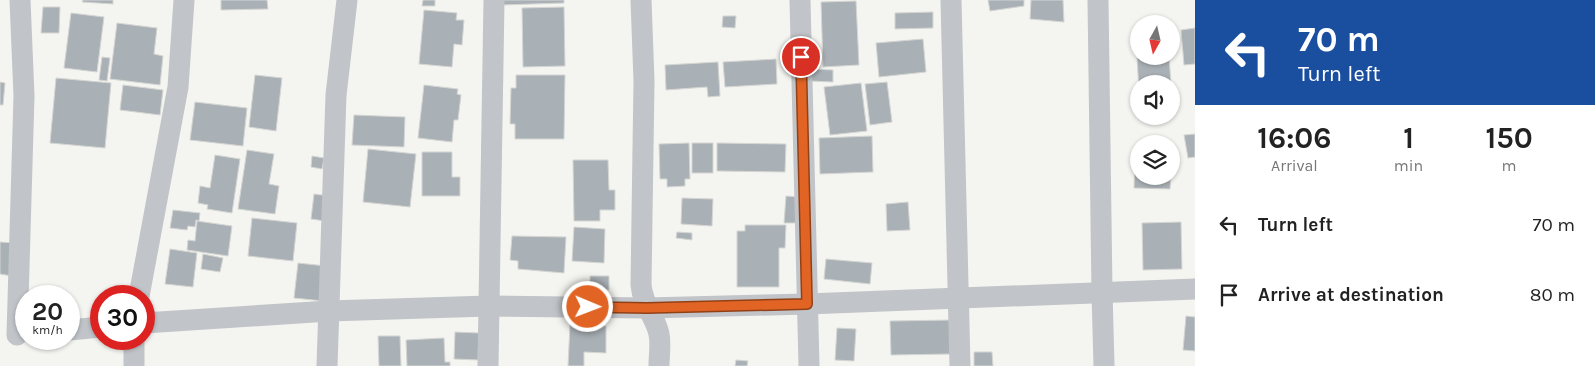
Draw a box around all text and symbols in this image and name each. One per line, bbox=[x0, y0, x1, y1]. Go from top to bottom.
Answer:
north arrow bbox=[1130, 15, 1180, 65]
map controls bbox=[1130, 15, 1180, 185]
text: 70 m bbox=[1298, 19, 1380, 60]
icon: left bbox=[1215, 20, 1280, 85]
pin bbox=[780, 36, 822, 78]
icon: arrive bbox=[787, 43, 815, 71]
text: Turn left bbox=[1298, 61, 1381, 87]
button: sound bbox=[1130, 75, 1180, 125]
text: 16:06 bbox=[1257, 120, 1332, 156]
text: 1 bbox=[1403, 120, 1414, 156]
text: 150 bbox=[1486, 120, 1533, 156]
button: layers bbox=[1130, 135, 1180, 185]
text: Arrival bbox=[1271, 156, 1318, 175]
text: min bbox=[1394, 156, 1423, 175]
text: m bbox=[1502, 156, 1517, 175]
icon: left bbox=[1215, 211, 1243, 239]
text: Turn left bbox=[1258, 214, 1333, 236]
text: 70 m bbox=[1533, 214, 1575, 236]
position arrow bbox=[561, 280, 613, 332]
icon: arrive bbox=[1215, 281, 1243, 309]
text: Arrive at destination bbox=[1258, 284, 1444, 306]
text: 80 m bbox=[1530, 284, 1575, 306]
speed limit sign: 30 bbox=[90, 285, 155, 350]
text: 20 bbox=[32, 297, 63, 326]
text: km/h bbox=[32, 323, 63, 337]

